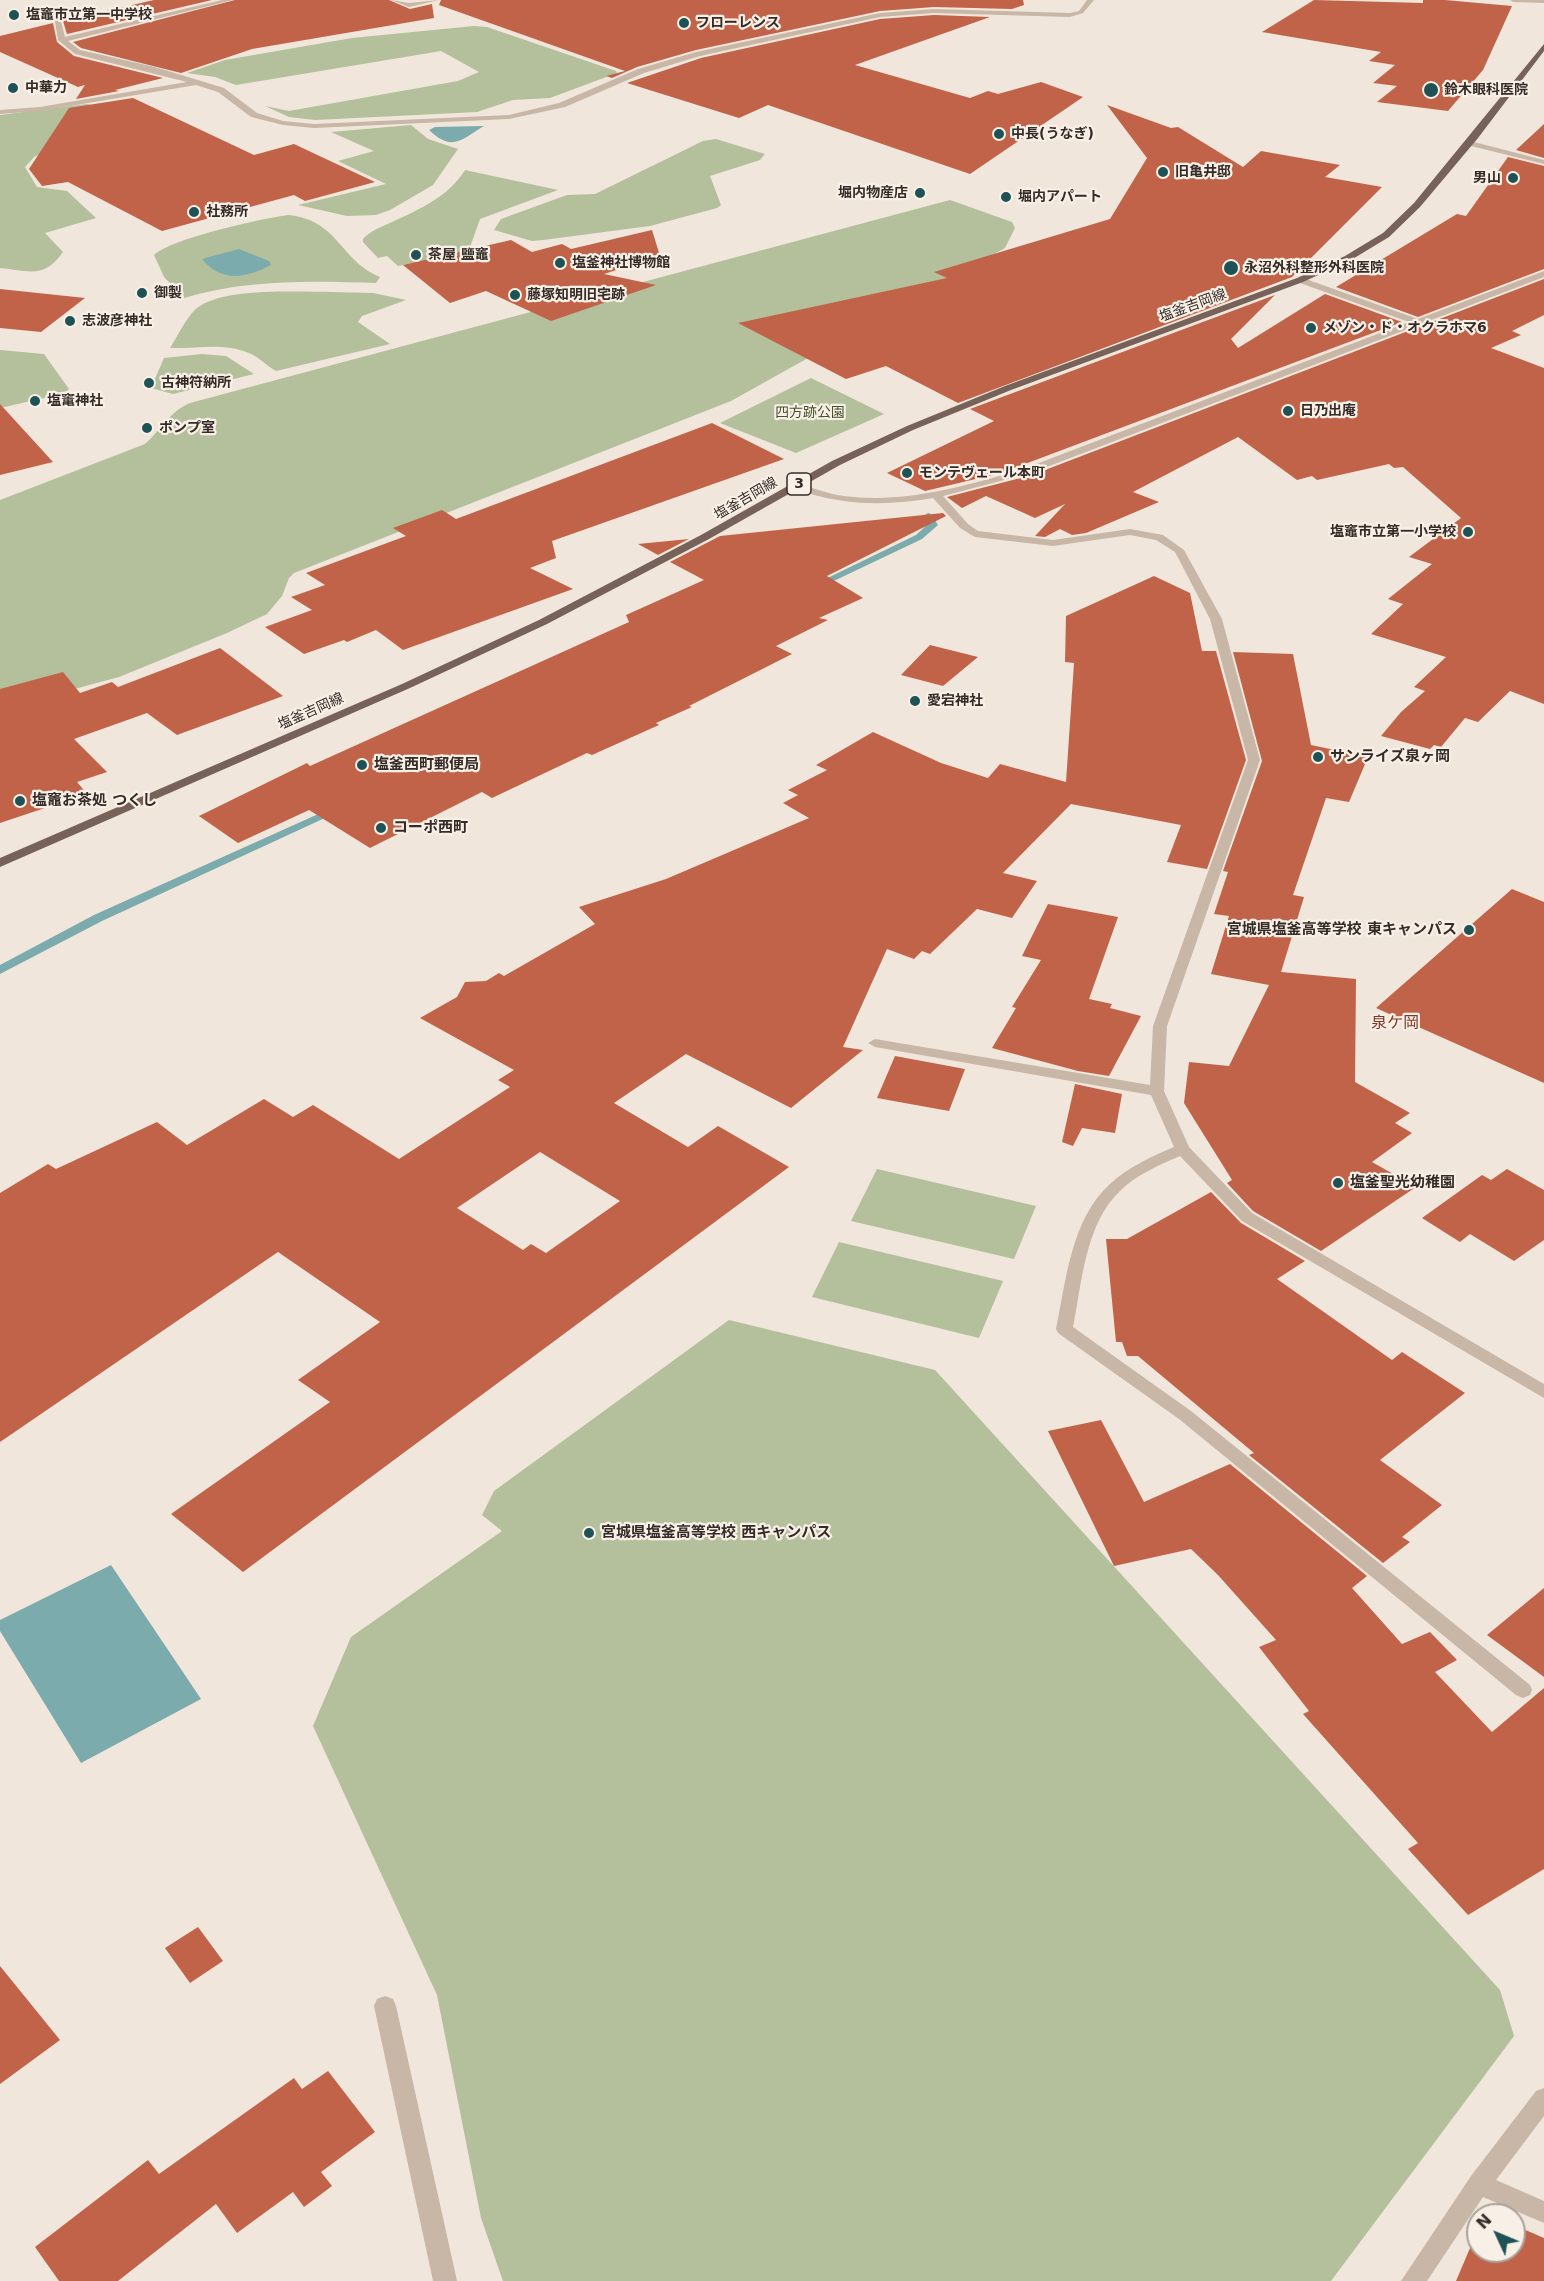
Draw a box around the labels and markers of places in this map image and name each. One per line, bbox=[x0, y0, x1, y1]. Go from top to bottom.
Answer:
place label: 塩竈市立第一中学校 bbox=[26, 7, 152, 23]
marker: 塩竈市立第一中学校 bbox=[7, 8, 21, 22]
place label: フローレンス bbox=[696, 15, 780, 31]
marker: フローレンス bbox=[677, 16, 691, 30]
place label: 中華力 bbox=[25, 80, 67, 96]
marker: 中華力 bbox=[6, 81, 20, 95]
marker: 鈴木眼科医院 bbox=[1422, 81, 1440, 99]
place label: 鈴木眼科医院 bbox=[1444, 82, 1528, 98]
place label: 中長(うなぎ) bbox=[1011, 126, 1094, 142]
marker: 中長(うなぎ) bbox=[992, 127, 1006, 141]
place label: 旧亀井邸 bbox=[1175, 164, 1231, 180]
marker: 旧亀井邸 bbox=[1156, 165, 1170, 179]
place label: 男山 bbox=[1473, 170, 1501, 186]
marker: 男山 bbox=[1506, 171, 1520, 185]
place label: 堀内物産店 bbox=[838, 185, 908, 201]
marker: 堀内物産店 bbox=[913, 186, 927, 200]
place label: 堀内アパート bbox=[1018, 189, 1102, 205]
marker: 堀内アパート bbox=[999, 190, 1013, 204]
place label: 社務所 bbox=[206, 204, 248, 220]
marker: 社務所 bbox=[187, 205, 201, 219]
place label: 茶屋 鹽竈 bbox=[428, 247, 489, 263]
marker: 茶屋 鹽竈 bbox=[409, 248, 423, 262]
place label: 塩釜神社博物館 bbox=[572, 255, 670, 271]
marker: 塩釜神社博物館 bbox=[553, 256, 567, 270]
marker: 永沼外科整形外科医院 bbox=[1222, 259, 1240, 277]
place label: 永沼外科整形外科医院 bbox=[1244, 260, 1384, 276]
place label: 御製 bbox=[154, 285, 182, 301]
marker: 御製 bbox=[135, 286, 149, 300]
place label: 藤塚知明旧宅跡 bbox=[527, 287, 625, 303]
marker: 藤塚知明旧宅跡 bbox=[508, 288, 522, 302]
place label: 志波彦神社 bbox=[82, 313, 152, 329]
marker: 志波彦神社 bbox=[63, 314, 77, 328]
place label: メゾン・ド・オクラホマ6 bbox=[1323, 320, 1487, 336]
marker: メゾン・ド・オクラホマ6 bbox=[1304, 321, 1318, 335]
place label: 古神符納所 bbox=[161, 375, 231, 391]
marker: 古神符納所 bbox=[142, 376, 156, 390]
place label: 塩竃神社 bbox=[47, 393, 103, 409]
marker: 塩竃神社 bbox=[28, 394, 42, 408]
place label: 日乃出庵 bbox=[1300, 403, 1356, 419]
marker: 日乃出庵 bbox=[1281, 404, 1295, 418]
place label: ポンプ室 bbox=[159, 420, 215, 436]
marker: ポンプ室 bbox=[140, 421, 154, 435]
place label: モンテヴェール本町 bbox=[919, 465, 1045, 481]
marker: モンテヴェール本町 bbox=[900, 466, 914, 480]
place label: 塩竈市立第一小学校 bbox=[1330, 524, 1456, 540]
marker: 塩竈市立第一小学校 bbox=[1461, 525, 1475, 539]
place label: 愛宕神社 bbox=[927, 693, 983, 709]
marker: 愛宕神社 bbox=[908, 694, 922, 708]
place label: サンライズ泉ヶ岡 bbox=[1330, 748, 1450, 766]
marker: サンライズ泉ヶ岡 bbox=[1311, 750, 1325, 764]
place label: 塩釜西町郵便局 bbox=[374, 756, 479, 774]
marker: 塩釜西町郵便局 bbox=[355, 758, 369, 772]
place label: 塩竈お茶処 つくし bbox=[32, 792, 157, 810]
marker: 塩竈お茶処 つくし bbox=[13, 794, 27, 808]
place label: コーポ西町 bbox=[393, 819, 468, 837]
marker: コーポ西町 bbox=[374, 821, 388, 835]
place label: 宮城県塩釜高等学校 東キャンパス bbox=[1227, 921, 1457, 939]
marker: 宮城県塩釜高等学校 東キャンパス bbox=[1462, 923, 1476, 937]
place label: 塩釜聖光幼稚園 bbox=[1350, 1174, 1455, 1192]
marker: 塩釜聖光幼稚園 bbox=[1331, 1176, 1345, 1190]
place label: 宮城県塩釜高等学校 西キャンパス bbox=[601, 1524, 831, 1542]
marker: 宮城県塩釜高等学校 西キャンパス bbox=[582, 1526, 596, 1540]

